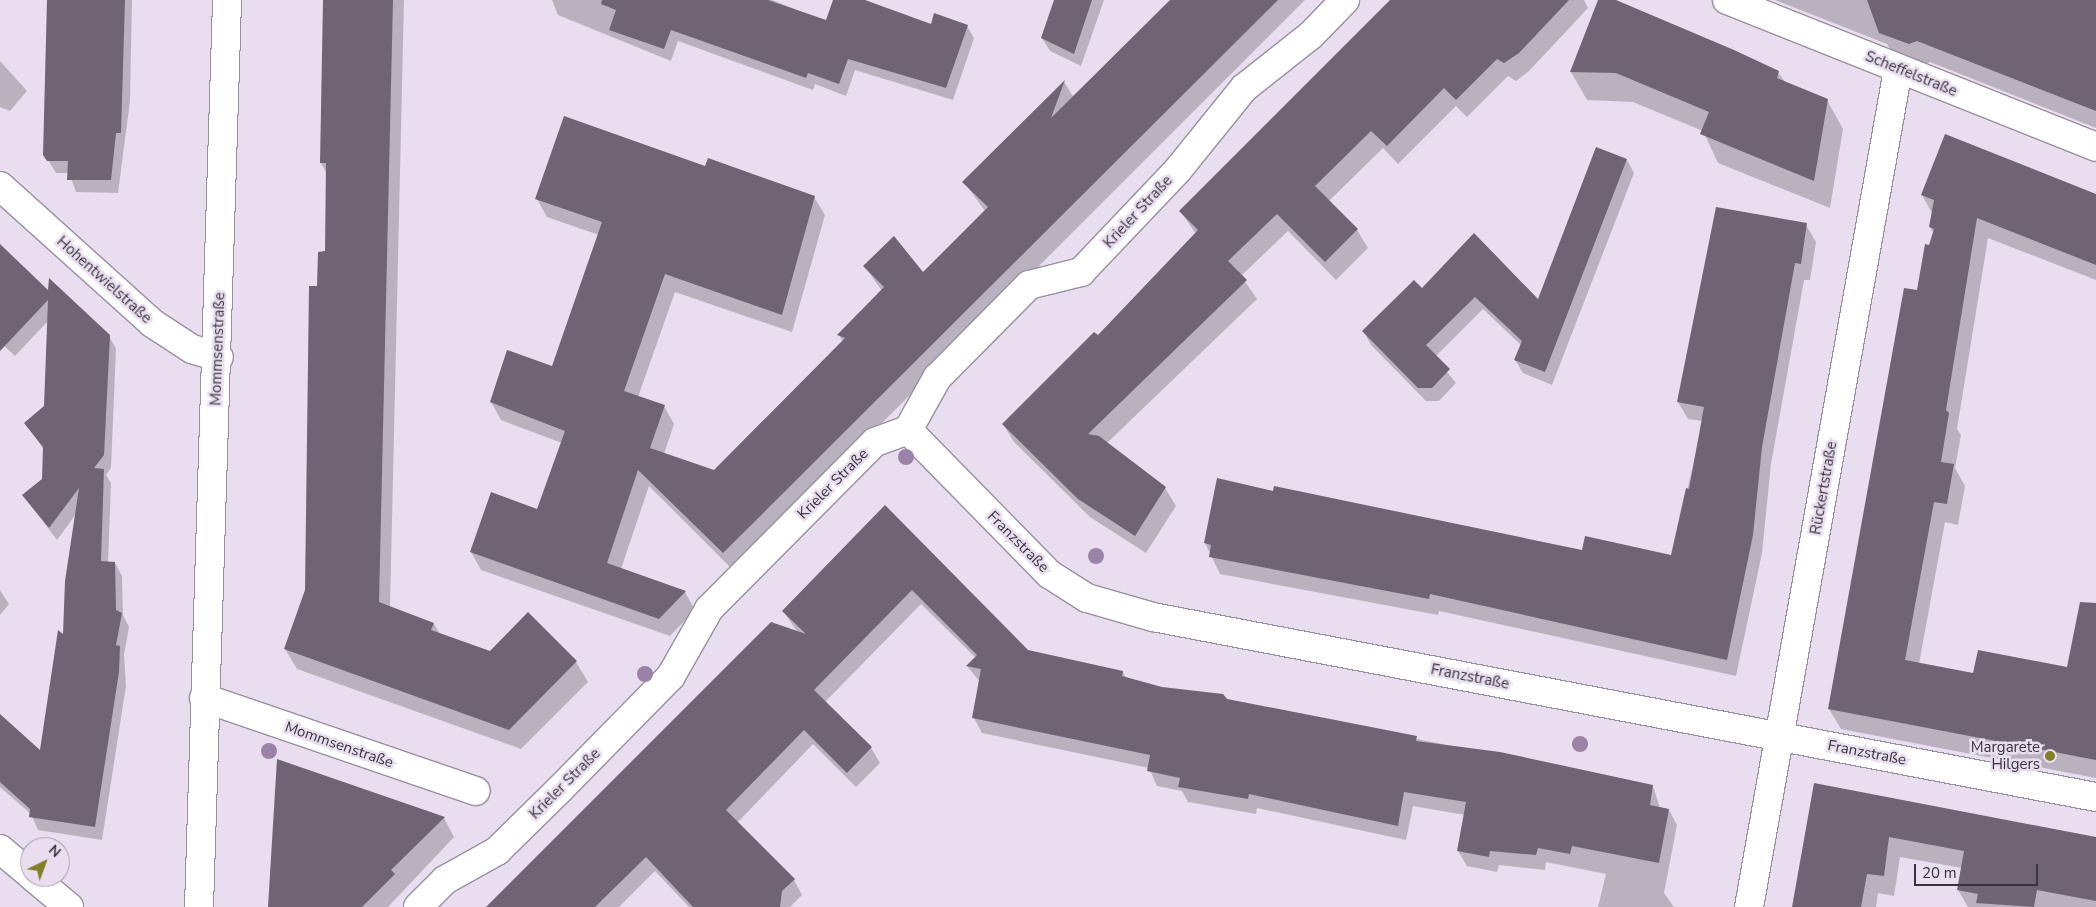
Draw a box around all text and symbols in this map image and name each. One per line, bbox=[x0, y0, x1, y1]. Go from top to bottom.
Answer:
street label: Scheffelstraße bbox=[1862, 47, 1960, 101]
street label: Krieler Straße bbox=[1100, 172, 1176, 252]
street label: Hohentwielstraße bbox=[53, 233, 155, 327]
street label: Mommsenstraße bbox=[207, 292, 229, 406]
street label: Rückertstraße bbox=[1807, 440, 1841, 536]
street label: Krieler Straße bbox=[794, 445, 872, 523]
street label: Franzstraße bbox=[984, 508, 1052, 576]
street label: Franzstraße bbox=[1429, 661, 1511, 693]
street label: Mommsenstraße bbox=[282, 718, 396, 772]
street label: Franzstraße bbox=[1826, 737, 1908, 769]
place label: Margarete Hilgers bbox=[1971, 738, 2040, 773]
street label: Krieler Straße bbox=[526, 745, 604, 823]
marker: Margarete Hilgers bbox=[2044, 750, 2056, 762]
north arrow bbox=[20, 837, 70, 887]
text: N bbox=[44, 841, 65, 862]
scale bar bbox=[1916, 854, 2040, 886]
text: 20 m bbox=[1922, 863, 1957, 883]

